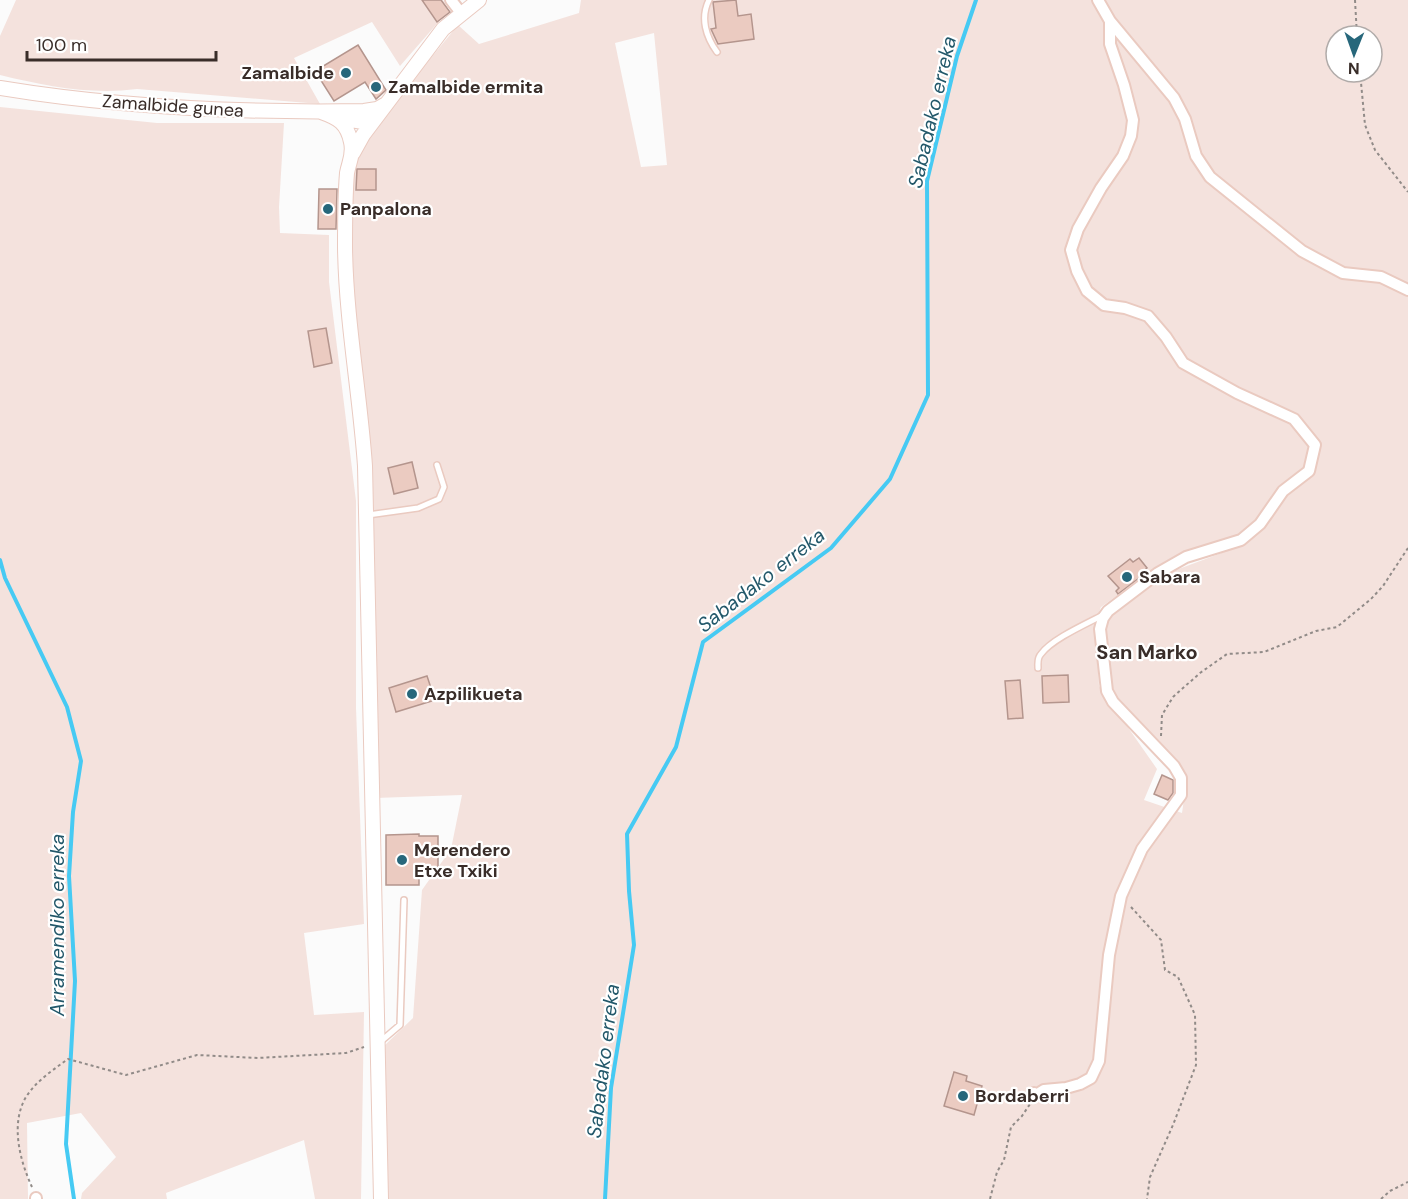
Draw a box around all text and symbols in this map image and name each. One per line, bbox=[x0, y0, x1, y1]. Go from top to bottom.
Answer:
scale bar bbox=[27, 24, 216, 62]
north arrow bbox=[1324, 24, 1384, 84]
text: 100 m bbox=[36, 33, 87, 57]
water label: Sabadako erreka bbox=[902, 33, 962, 191]
text: N bbox=[1348, 58, 1360, 79]
place label: Zamalbide bbox=[241, 61, 334, 85]
marker: Zamalbide bbox=[339, 66, 353, 80]
place label: Zamalbide ermita bbox=[388, 75, 543, 99]
marker: Zamalbide ermita bbox=[369, 80, 383, 94]
street label: Zamalbide gunea bbox=[101, 89, 245, 123]
place label: Panpalona bbox=[340, 197, 432, 221]
marker: Panpalona bbox=[321, 202, 335, 216]
water label: Sabadako erreka bbox=[692, 522, 830, 638]
place label: Sabara bbox=[1139, 565, 1201, 589]
marker: Sabara bbox=[1120, 570, 1134, 584]
district label: San Marko bbox=[1096, 639, 1198, 665]
place label: Azpilikueta bbox=[424, 682, 523, 706]
marker: Azpilikueta bbox=[405, 687, 419, 701]
water label: Arramendiko erreka bbox=[44, 834, 70, 1017]
place label: Merendero Etxe Txiki bbox=[414, 838, 511, 883]
marker: Merendero Etxe Txiki bbox=[395, 853, 409, 867]
water label: Sabadako erreka bbox=[581, 982, 625, 1140]
place label: Bordaberri bbox=[975, 1084, 1069, 1108]
marker: Bordaberri bbox=[956, 1089, 970, 1103]

